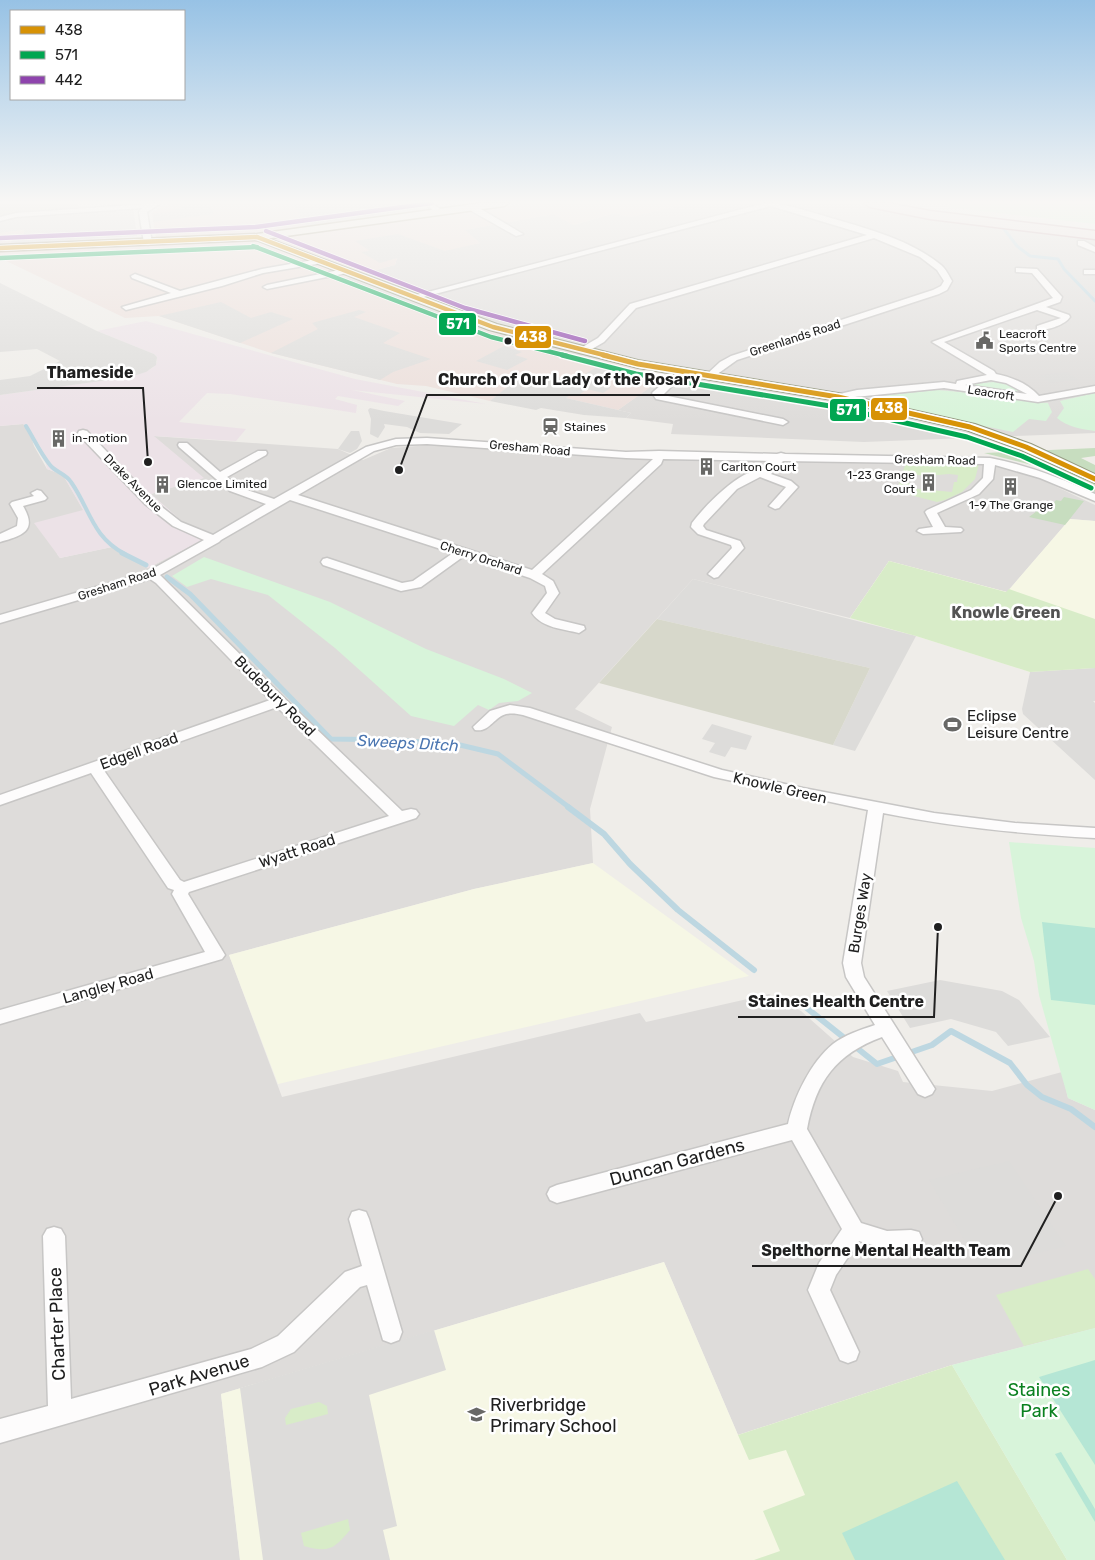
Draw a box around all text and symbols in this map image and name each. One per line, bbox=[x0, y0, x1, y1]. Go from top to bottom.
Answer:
legend bbox=[10, 10, 185, 100]
text: 438 bbox=[55, 21, 83, 39]
text: 571 bbox=[55, 46, 78, 64]
text: 442 bbox=[55, 71, 83, 89]
line badge: 571 bbox=[438, 312, 477, 336]
text: 571 bbox=[446, 316, 470, 333]
street label: Greenlands Road bbox=[748, 317, 842, 359]
line badge: 438 bbox=[514, 325, 552, 349]
place label: Leacroft Sports Centre bbox=[999, 327, 1077, 355]
text: 438 bbox=[519, 329, 547, 346]
public building icon: Leacroft Sports Centre bbox=[975, 331, 995, 351]
unlabelled marker bbox=[503, 336, 513, 346]
callout: Thameside bbox=[37, 357, 143, 388]
text: Thameside bbox=[47, 363, 133, 382]
callout: Church of Our Lady of the Rosary bbox=[427, 364, 710, 395]
text: Church of Our Lady of the Rosary bbox=[438, 370, 700, 389]
street label: Leacroft bbox=[967, 382, 1016, 404]
line badge: 438 bbox=[870, 397, 908, 421]
line badge: 571 bbox=[829, 398, 867, 422]
text: 438 bbox=[875, 400, 903, 417]
text: 571 bbox=[836, 402, 860, 419]
station icon: Staines bbox=[540, 417, 560, 437]
place label: Staines bbox=[564, 420, 606, 434]
building icon: in-motion bbox=[48, 428, 68, 448]
place label: in-motion bbox=[72, 431, 127, 445]
street label: Gresham Road bbox=[489, 437, 571, 459]
street label: Drake Avenue bbox=[101, 451, 165, 515]
street label: Gresham Road bbox=[894, 452, 976, 468]
building icon: Carlton Court bbox=[697, 457, 717, 477]
place label: Carlton Court bbox=[721, 460, 797, 474]
place label: 1-23 Grange Court bbox=[847, 468, 915, 496]
building icon: 1-23 Grange Court bbox=[919, 472, 939, 492]
building icon: Glencoe Limited bbox=[153, 474, 173, 494]
building icon: 1-9 The Grange bbox=[1001, 476, 1021, 496]
place label: Glencoe Limited bbox=[177, 477, 267, 491]
place label: 1-9 The Grange bbox=[969, 498, 1054, 512]
street label: Cherry Orchard bbox=[438, 538, 524, 578]
street label: Gresham Road bbox=[76, 565, 158, 603]
district label: Knowle Green bbox=[951, 603, 1061, 622]
street label: Budebury Road bbox=[231, 652, 319, 740]
place label: Eclipse Leisure Centre bbox=[967, 707, 1069, 742]
sports icon: Eclipse Leisure Centre bbox=[943, 715, 963, 735]
street label: Edgell Road bbox=[97, 729, 181, 773]
water label: Sweeps Ditch bbox=[357, 731, 459, 755]
street label: Knowle Green bbox=[731, 768, 829, 808]
street label: Wyatt Road bbox=[257, 830, 337, 872]
street label: Burges Way bbox=[845, 872, 875, 954]
street label: Langley Road bbox=[61, 964, 155, 1008]
callout: Staines Health Centre bbox=[738, 986, 934, 1017]
text: Staines Health Centre bbox=[748, 992, 924, 1011]
street label: Duncan Gardens bbox=[607, 1133, 747, 1191]
callout: Spelthorne Mental Health Team bbox=[752, 1235, 1021, 1266]
text: Spelthorne Mental Health Team bbox=[761, 1241, 1011, 1260]
street label: Charter Place bbox=[44, 1267, 70, 1381]
street label: Park Avenue bbox=[146, 1349, 252, 1401]
park label: Staines Park bbox=[1008, 1379, 1070, 1422]
place label: Riverbridge Primary School bbox=[490, 1394, 617, 1437]
school or university icon: Riverbridge Primary School bbox=[466, 1405, 486, 1425]

